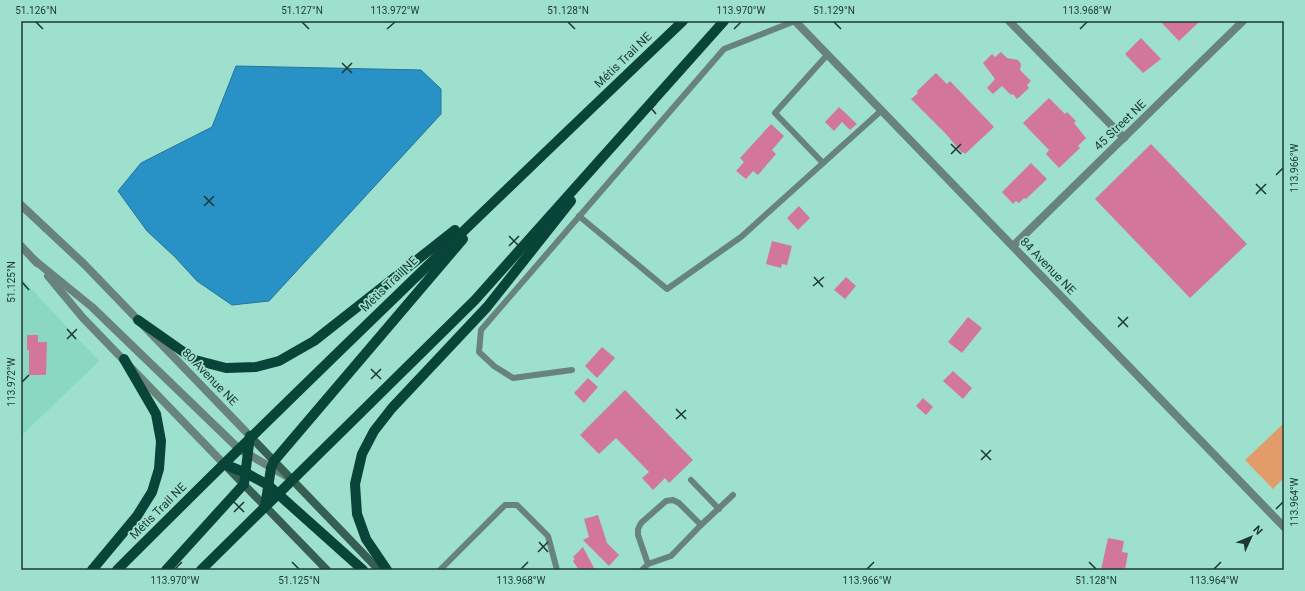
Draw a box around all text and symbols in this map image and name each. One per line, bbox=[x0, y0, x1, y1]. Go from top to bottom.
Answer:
text: 51.126°N bbox=[15, 5, 57, 16]
text: 51.127°N bbox=[281, 5, 323, 16]
text: 113.972°W bbox=[371, 5, 420, 16]
text: 51.128°N bbox=[547, 5, 589, 16]
text: 113.970°W bbox=[717, 5, 766, 16]
text: 51.129°N bbox=[813, 5, 855, 16]
text: 113.968°W bbox=[1063, 5, 1112, 16]
street label: Métis Trail NE bbox=[592, 29, 655, 91]
street label: 45 Street NE bbox=[1091, 97, 1149, 153]
text: 113.966°W bbox=[1289, 143, 1300, 192]
street label: 84 Avenue NE bbox=[1017, 234, 1079, 298]
street label: Métis Trail NE bbox=[358, 253, 421, 315]
text: 51.125°N bbox=[6, 261, 17, 303]
street label: 80 Avenue NE bbox=[179, 345, 241, 409]
text: 113.972°W bbox=[6, 357, 17, 406]
text: 113.964°W bbox=[1289, 477, 1300, 526]
street label: Métis Trail NE bbox=[127, 480, 189, 542]
north arrow bbox=[1231, 517, 1271, 557]
text: N bbox=[1250, 523, 1265, 538]
text: 113.970°W bbox=[151, 575, 200, 586]
text: 51.125°N bbox=[278, 575, 320, 586]
text: 113.968°W bbox=[497, 575, 546, 586]
text: 113.966°W bbox=[843, 575, 892, 586]
text: 51.128°N bbox=[1075, 575, 1117, 586]
text: 113.964°W bbox=[1190, 575, 1239, 586]

